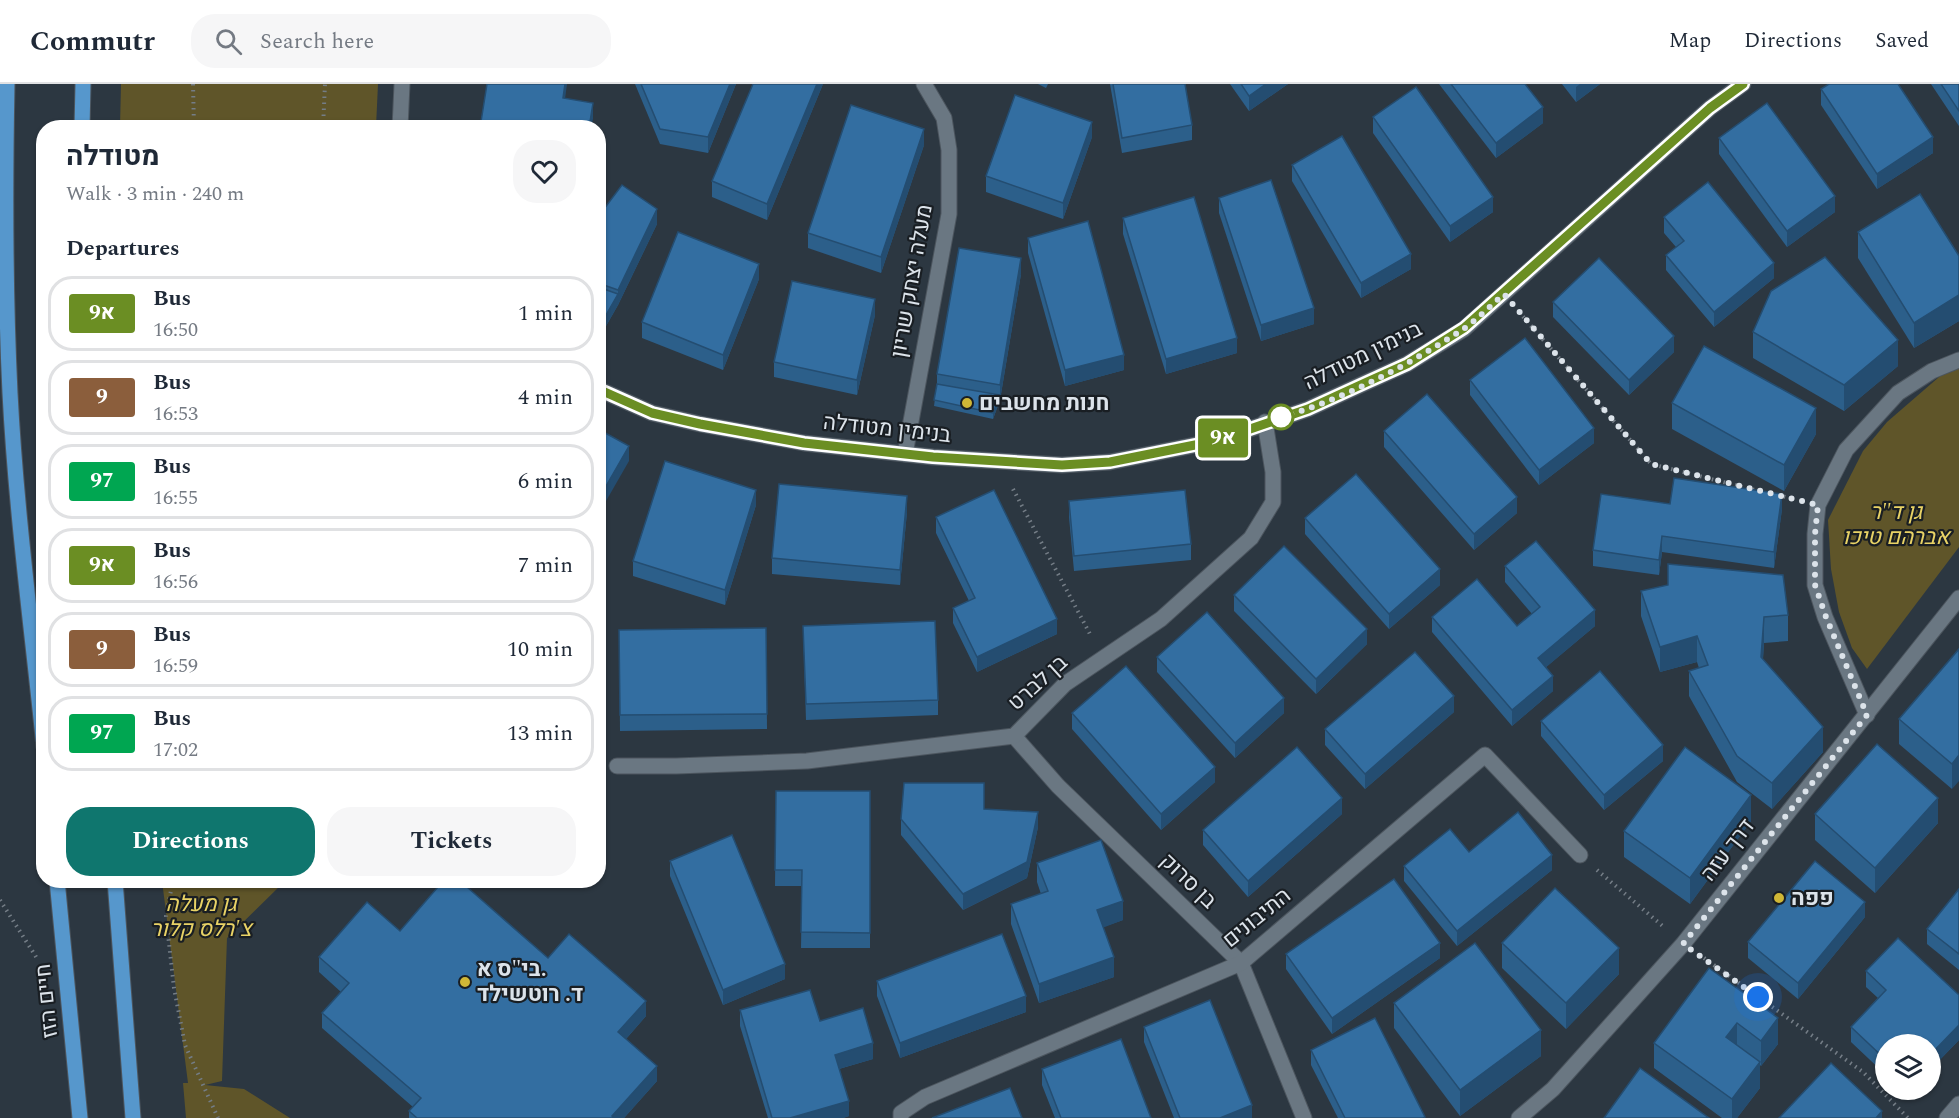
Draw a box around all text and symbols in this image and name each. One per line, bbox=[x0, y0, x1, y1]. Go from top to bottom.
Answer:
search box bbox=[191, 14, 611, 68]
text: Commutr bbox=[30, 20, 155, 63]
icon: search bbox=[212, 25, 245, 58]
text: Search here bbox=[260, 25, 374, 58]
text: Map bbox=[1669, 25, 1711, 57]
text: Directions bbox=[1744, 25, 1842, 57]
text: Saved bbox=[1875, 25, 1929, 57]
text: מטודלה bbox=[66, 135, 160, 178]
button: heart bbox=[513, 140, 576, 203]
text: Walk · 3 min · 240 m bbox=[66, 179, 244, 209]
street label: מעלה יצחק שריון bbox=[882, 202, 942, 360]
text: Departures bbox=[66, 232, 180, 265]
text: Bus bbox=[153, 282, 191, 315]
text: 9א bbox=[89, 297, 115, 329]
text: 1 min bbox=[518, 297, 573, 330]
street label: בנימין מטודלה bbox=[1298, 313, 1428, 399]
text: 16:50 bbox=[153, 315, 198, 345]
text: Bus bbox=[153, 366, 191, 399]
text: 9 bbox=[96, 381, 108, 413]
text: 4 min bbox=[518, 381, 573, 414]
place label: חנות מחשבים bbox=[979, 387, 1110, 420]
marker: חנות מחשבים bbox=[960, 396, 974, 410]
text: 16:53 bbox=[153, 399, 198, 429]
unlabelled marker bbox=[1268, 404, 1294, 430]
street label: בנימין מטודלה bbox=[821, 406, 953, 452]
line badge: 9א bbox=[1196, 418, 1250, 458]
text: 9א bbox=[1210, 422, 1236, 454]
text: Bus bbox=[153, 450, 191, 483]
text: 97 bbox=[90, 465, 114, 497]
text: 6 min bbox=[518, 465, 573, 498]
text: 16:55 bbox=[153, 483, 198, 513]
park label: גן ד"ר אברהם טיכו bbox=[1842, 496, 1952, 554]
text: Bus bbox=[153, 534, 191, 567]
text: 9א bbox=[89, 549, 115, 581]
text: 7 min bbox=[518, 549, 573, 582]
text: 16:56 bbox=[153, 567, 198, 597]
text: Bus bbox=[153, 618, 191, 651]
text: 9 bbox=[96, 633, 108, 665]
text: 10 min bbox=[507, 633, 573, 666]
street label: בן לברט bbox=[1001, 647, 1076, 719]
text: 16:59 bbox=[153, 651, 198, 681]
text: Bus bbox=[153, 702, 191, 735]
text: 97 bbox=[90, 717, 114, 749]
text: 13 min bbox=[507, 717, 573, 750]
text: 17:02 bbox=[153, 735, 198, 765]
button: Directions bbox=[66, 807, 315, 876]
button: Tickets bbox=[327, 807, 576, 876]
street label: דרך עזה bbox=[1693, 811, 1763, 889]
street label: בן סרוק bbox=[1152, 845, 1224, 917]
street label: התיבונים bbox=[1216, 880, 1298, 956]
place label: פפה bbox=[1791, 882, 1834, 915]
park label: גן מעלה צ'רלס קלור bbox=[150, 888, 255, 946]
marker: פפה bbox=[1772, 891, 1786, 905]
place label: בי"ס א. ד. רוטשילד bbox=[477, 953, 583, 1011]
street label: חיים הזז bbox=[27, 962, 67, 1040]
marker: בי"ס א. ד. רוטשילד bbox=[458, 975, 472, 989]
your location bbox=[1743, 982, 1773, 1012]
map controls bbox=[1875, 1034, 1941, 1100]
button: layers bbox=[1875, 1034, 1941, 1100]

